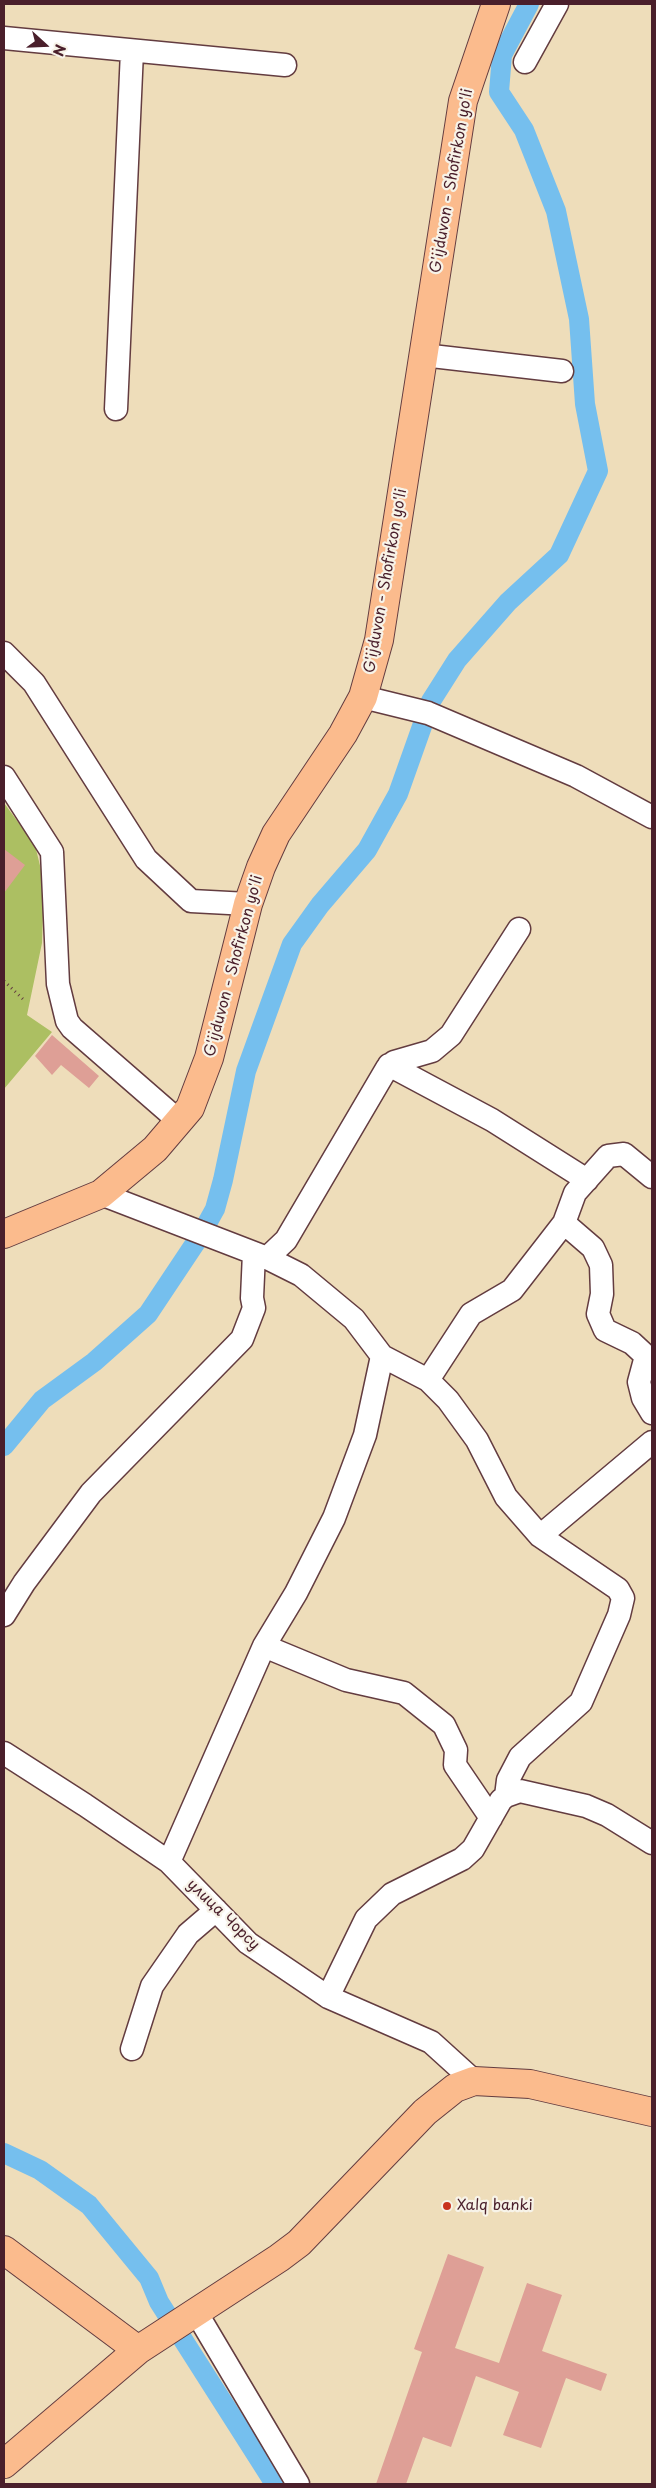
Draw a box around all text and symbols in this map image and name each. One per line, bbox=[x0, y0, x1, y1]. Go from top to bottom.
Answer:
north arrow bbox=[20, 20, 70, 70]
text: N bbox=[48, 41, 71, 59]
street label: G'ijduvon - Shofirkon yo'li bbox=[427, 87, 477, 275]
street label: G'ijduvon - Shofirkon yo'li bbox=[361, 487, 411, 675]
street label: G'ijduvon - Shofirkon yo'li bbox=[201, 873, 267, 1059]
street label: улица Чорсу bbox=[183, 1876, 263, 1954]
place label: Xalq banki bbox=[457, 2197, 533, 2215]
marker: Xalq banki bbox=[441, 2200, 453, 2212]

